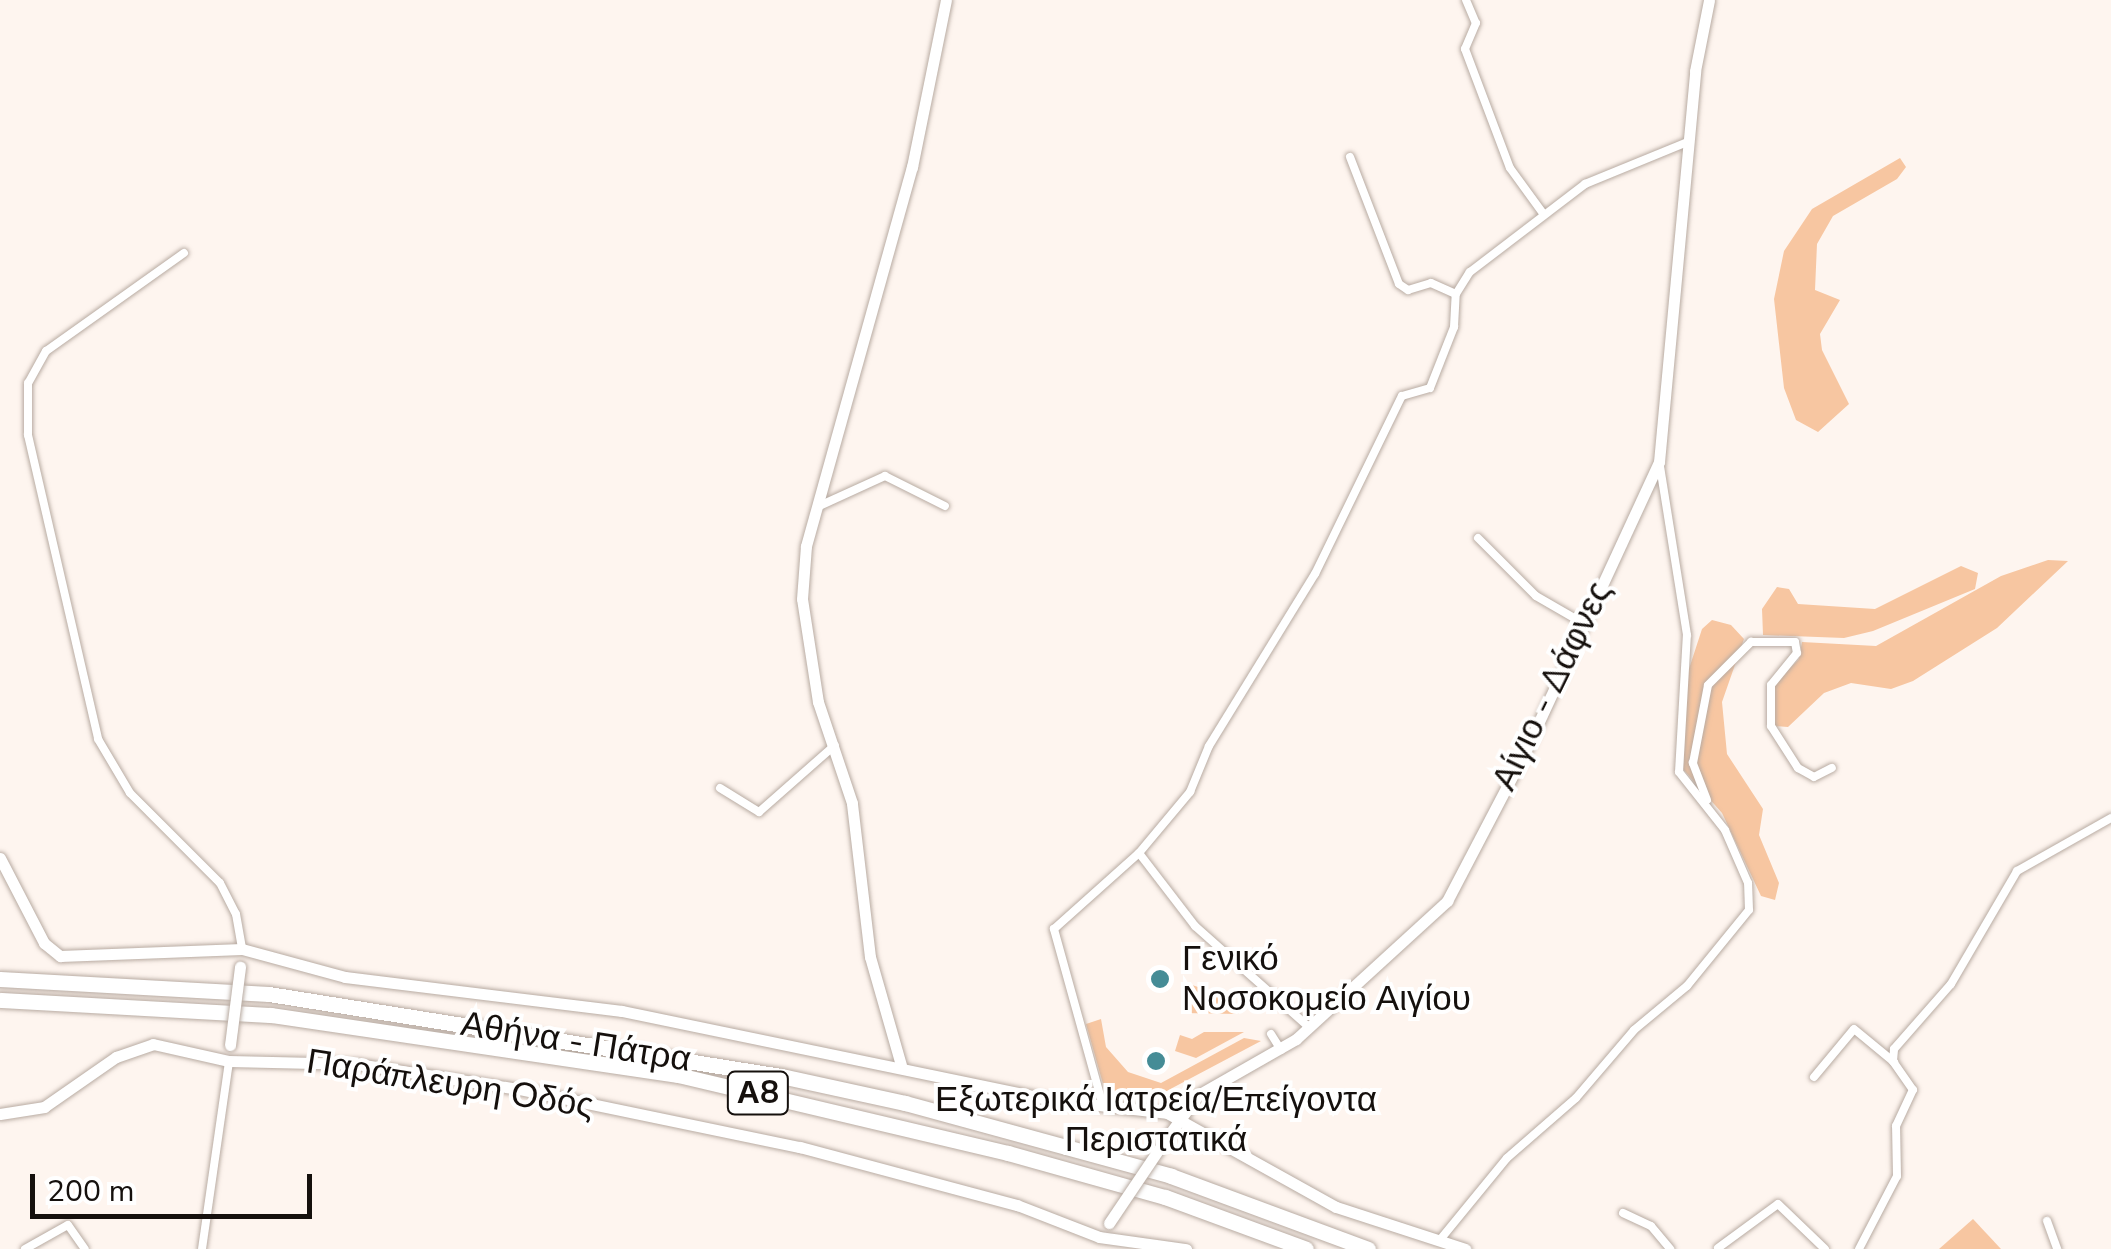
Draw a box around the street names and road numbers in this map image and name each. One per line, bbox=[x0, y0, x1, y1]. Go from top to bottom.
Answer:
street label: Αίγιο - Δάφνες bbox=[1483, 575, 1621, 797]
street label: Αθήνα - Πάτρα bbox=[458, 1003, 694, 1081]
street label: Παράπλευρη Οδός bbox=[304, 1041, 596, 1127]
road number: Α8 bbox=[726, 1066, 790, 1120]

